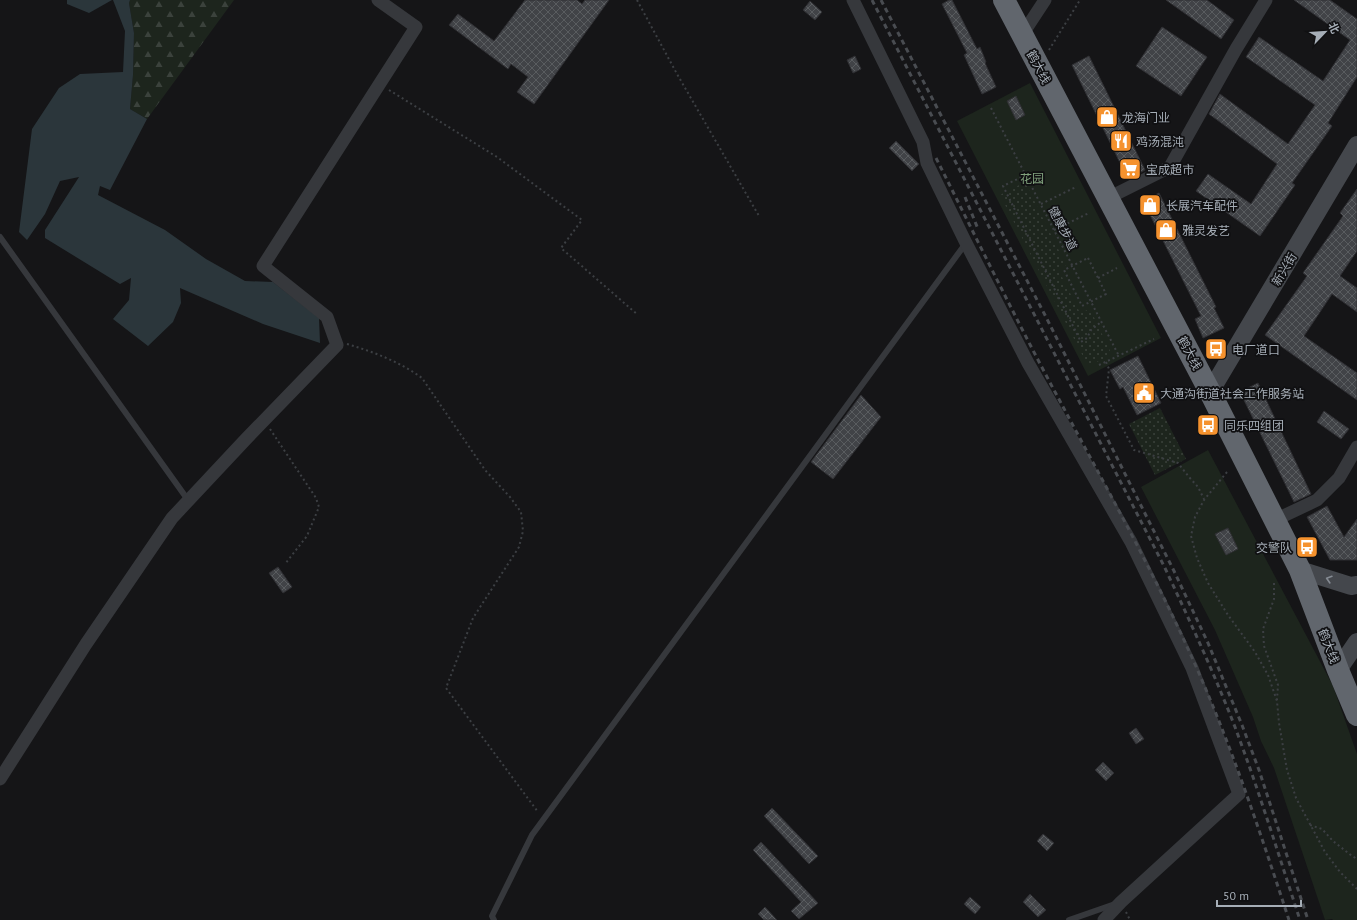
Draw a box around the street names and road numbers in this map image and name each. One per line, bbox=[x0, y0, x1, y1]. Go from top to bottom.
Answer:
street label: 鹤大线 bbox=[1024, 48, 1054, 86]
street label: 健康步道 bbox=[1045, 203, 1081, 253]
street label: 新兴街 bbox=[1268, 250, 1300, 288]
street label: 鹤大线 bbox=[1175, 334, 1205, 372]
street label: 鹤大线 bbox=[1316, 627, 1342, 665]

